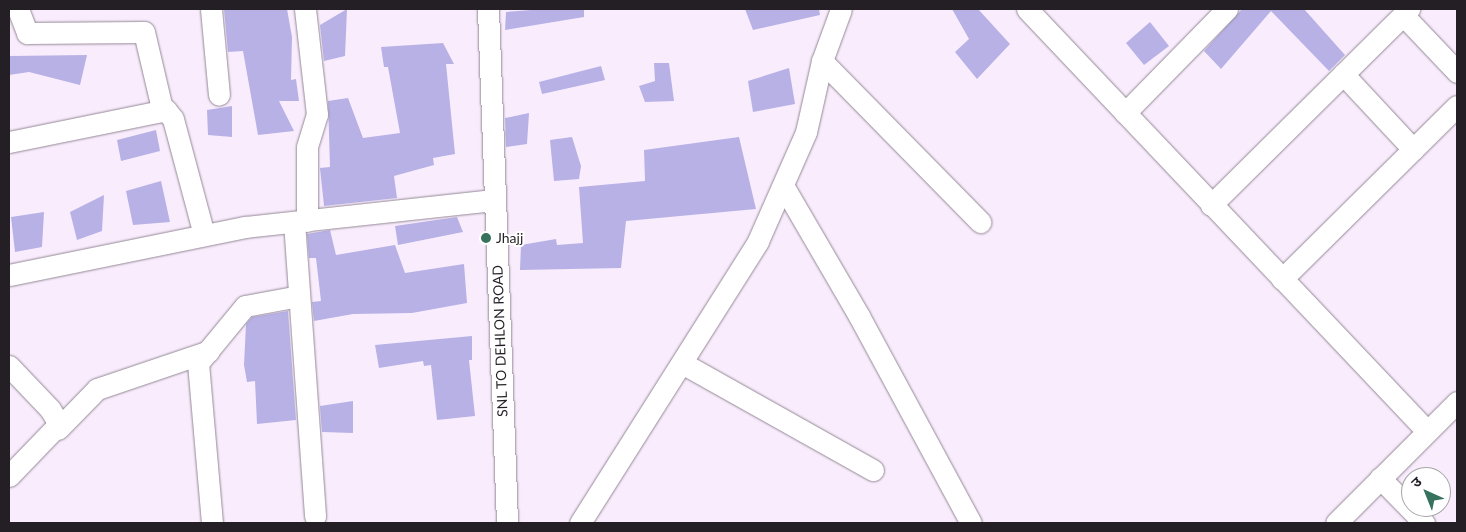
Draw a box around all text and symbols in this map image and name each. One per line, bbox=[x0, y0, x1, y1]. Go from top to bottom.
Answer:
place label: Jhajj bbox=[496, 230, 523, 246]
marker: Jhajj bbox=[480, 232, 492, 244]
street label: SNL TO DEHLON ROAD bbox=[489, 264, 511, 418]
north arrow bbox=[1401, 467, 1451, 517]
text: उ bbox=[1407, 473, 1425, 491]

